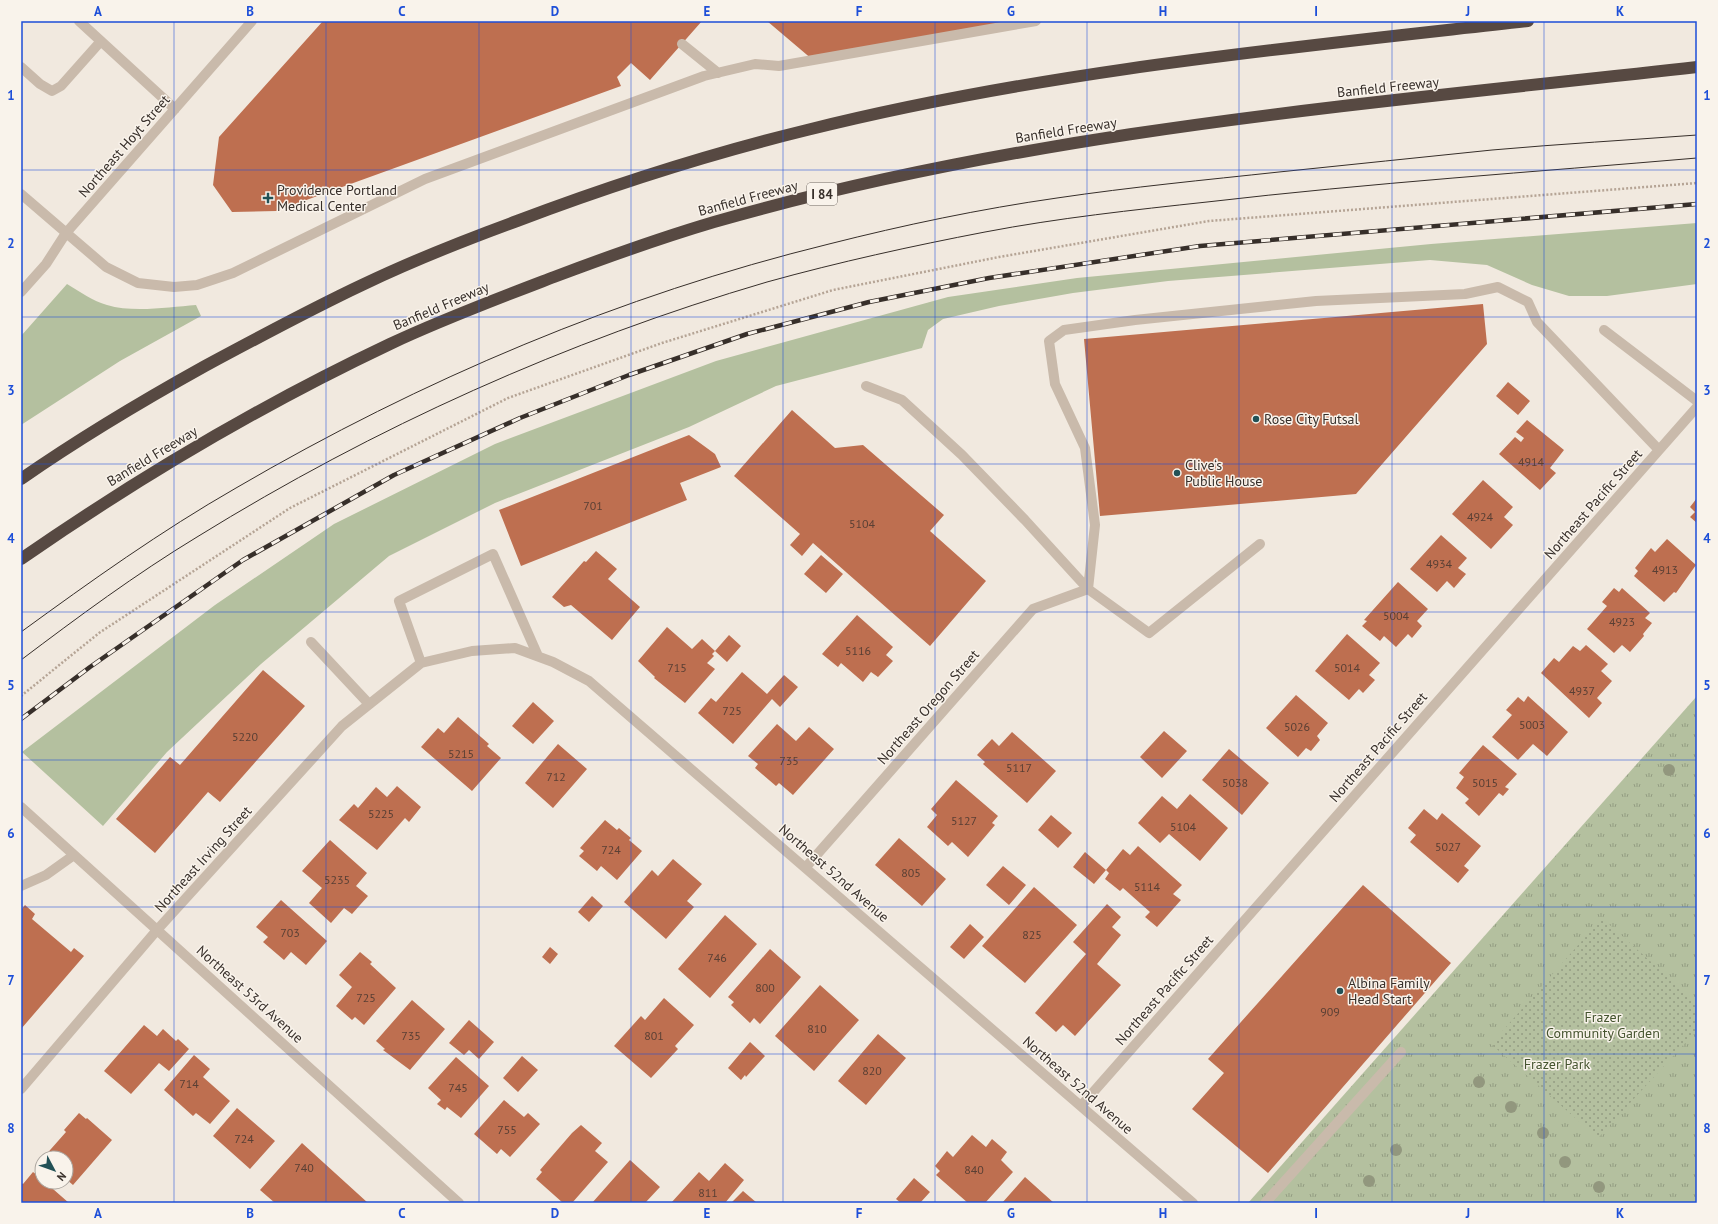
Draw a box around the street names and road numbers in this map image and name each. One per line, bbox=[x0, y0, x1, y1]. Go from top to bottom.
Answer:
street label: Banfield Freeway bbox=[1336, 73, 1440, 101]
street label: Northeast Hoyt Street bbox=[74, 91, 174, 201]
street label: Banfield Freeway bbox=[1014, 113, 1118, 147]
street label: Banfield Freeway bbox=[696, 176, 800, 220]
road number: I 84 bbox=[807, 183, 837, 205]
street label: Banfield Freeway bbox=[390, 278, 492, 334]
street label: Banfield Freeway bbox=[103, 422, 201, 490]
street label: Northeast Pacific Street bbox=[1540, 445, 1646, 563]
street label: Northeast Oregon Street bbox=[873, 646, 983, 768]
street label: Northeast Pacific Street bbox=[1325, 688, 1431, 806]
street label: Northeast Irving Street bbox=[150, 802, 256, 916]
street label: Northeast 52nd Avenue bbox=[775, 820, 893, 926]
street label: Northeast Pacific Street bbox=[1111, 931, 1217, 1049]
street label: Northeast 53rd Avenue bbox=[193, 941, 307, 1047]
street label: Northeast 52nd Avenue bbox=[1019, 1032, 1137, 1138]

